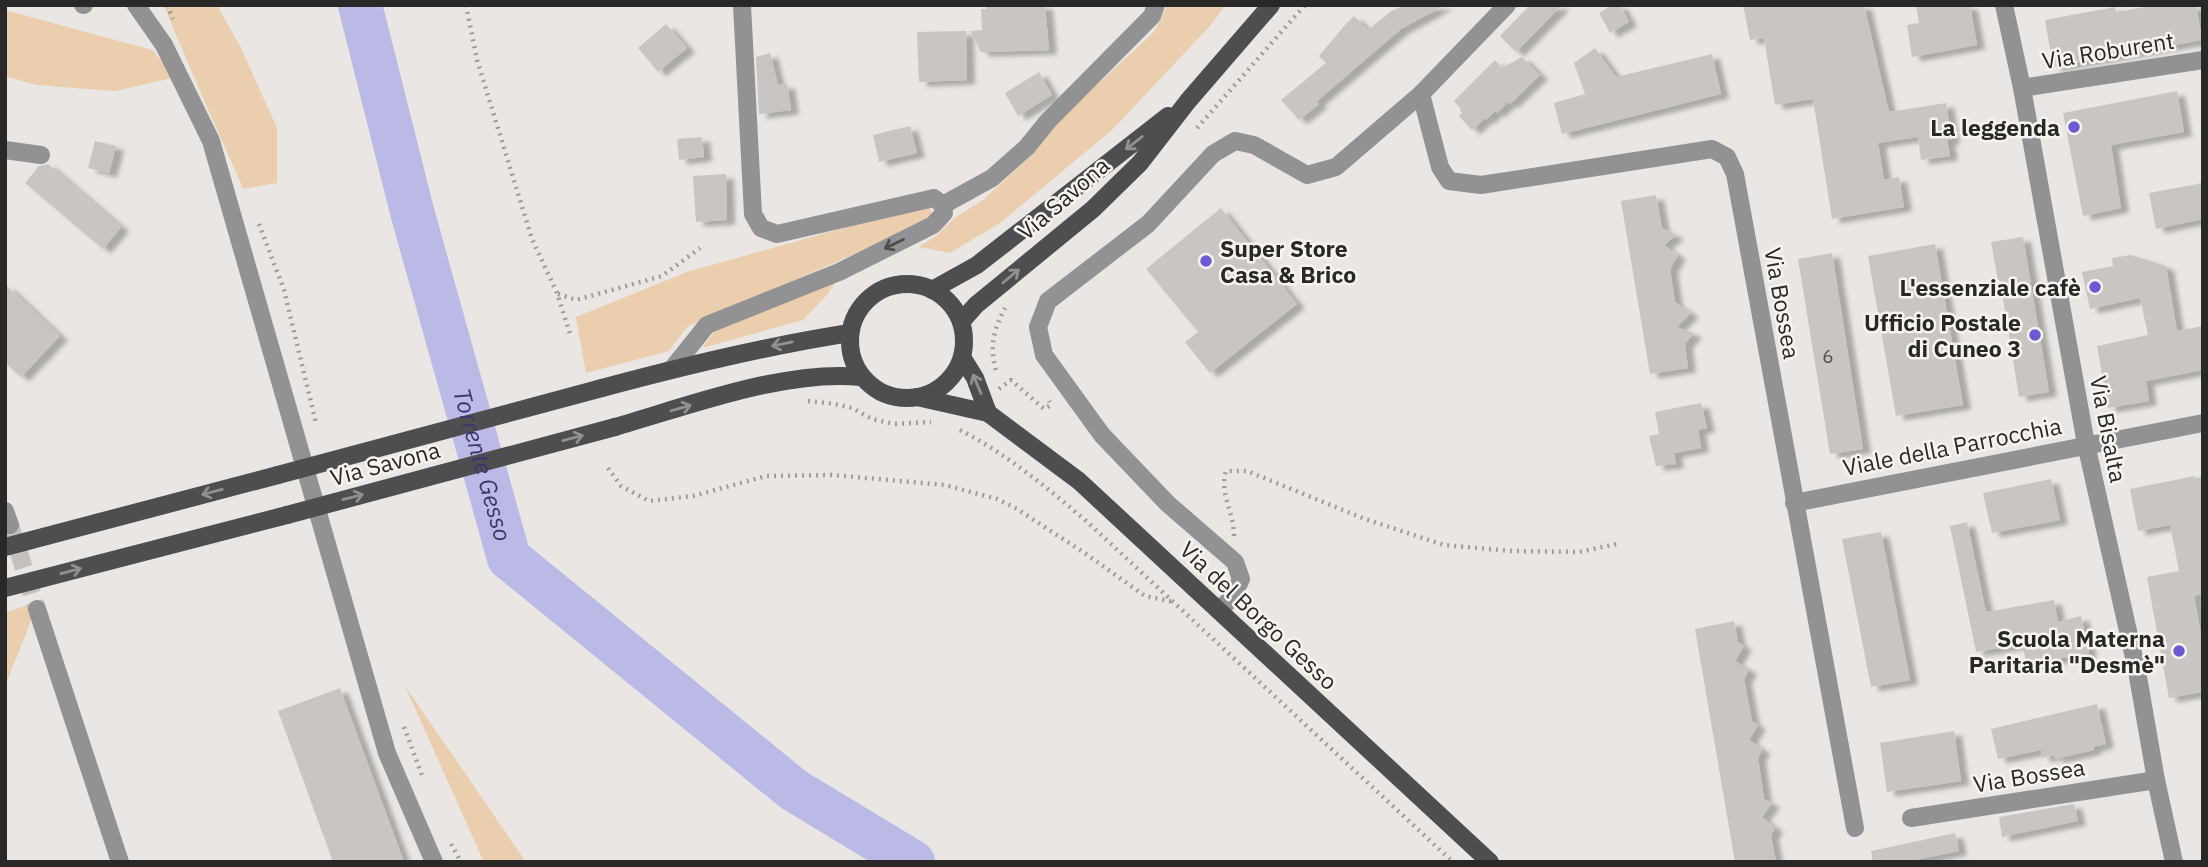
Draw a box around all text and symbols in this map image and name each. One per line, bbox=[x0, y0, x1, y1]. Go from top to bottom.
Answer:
street label: Via Roburent bbox=[2040, 25, 2176, 75]
place label: La leggenda bbox=[1930, 112, 2060, 142]
marker: La leggenda bbox=[2066, 119, 2082, 135]
one-way arrow bbox=[1125, 135, 1143, 150]
street label: Via Savona bbox=[1011, 150, 1115, 246]
place label: Super Store Casa & Brico bbox=[1220, 233, 1356, 289]
one-way arrow bbox=[884, 238, 905, 252]
street label: Via Bossea bbox=[1758, 245, 1808, 361]
marker: Super Store Casa & Brico bbox=[1198, 253, 1214, 269]
one-way arrow bbox=[1001, 268, 1019, 284]
place label: L'essenziale cafè bbox=[1900, 272, 2081, 302]
marker: L'essenziale cafè bbox=[2087, 279, 2103, 295]
place label: Ufficio Postale di Cuneo 3 bbox=[1864, 307, 2021, 363]
marker: Ufficio Postale di Cuneo 3 bbox=[2027, 327, 2043, 343]
one-way arrow bbox=[771, 338, 794, 351]
house number: 6 bbox=[1822, 344, 1834, 368]
street label: Via Bisalta bbox=[2084, 373, 2134, 485]
one-way arrow bbox=[970, 374, 983, 396]
water label: Torrente Gesso bbox=[446, 385, 520, 545]
one-way arrow bbox=[669, 401, 692, 414]
street label: Viale della Parrocchia bbox=[1840, 410, 2064, 482]
one-way arrow bbox=[561, 431, 584, 444]
street label: Via Savona bbox=[327, 434, 443, 492]
one-way arrow bbox=[201, 486, 224, 499]
one-way arrow bbox=[341, 490, 364, 503]
street label: Via del Borgo Gesso bbox=[1174, 534, 1344, 696]
one-way arrow bbox=[59, 564, 82, 577]
place label: Scuola Materna Paritaria "Desmè" bbox=[1969, 623, 2165, 679]
marker: Scuola Materna Paritaria "Desmè" bbox=[2171, 643, 2187, 659]
street label: Via Bossea bbox=[1971, 751, 2087, 799]

